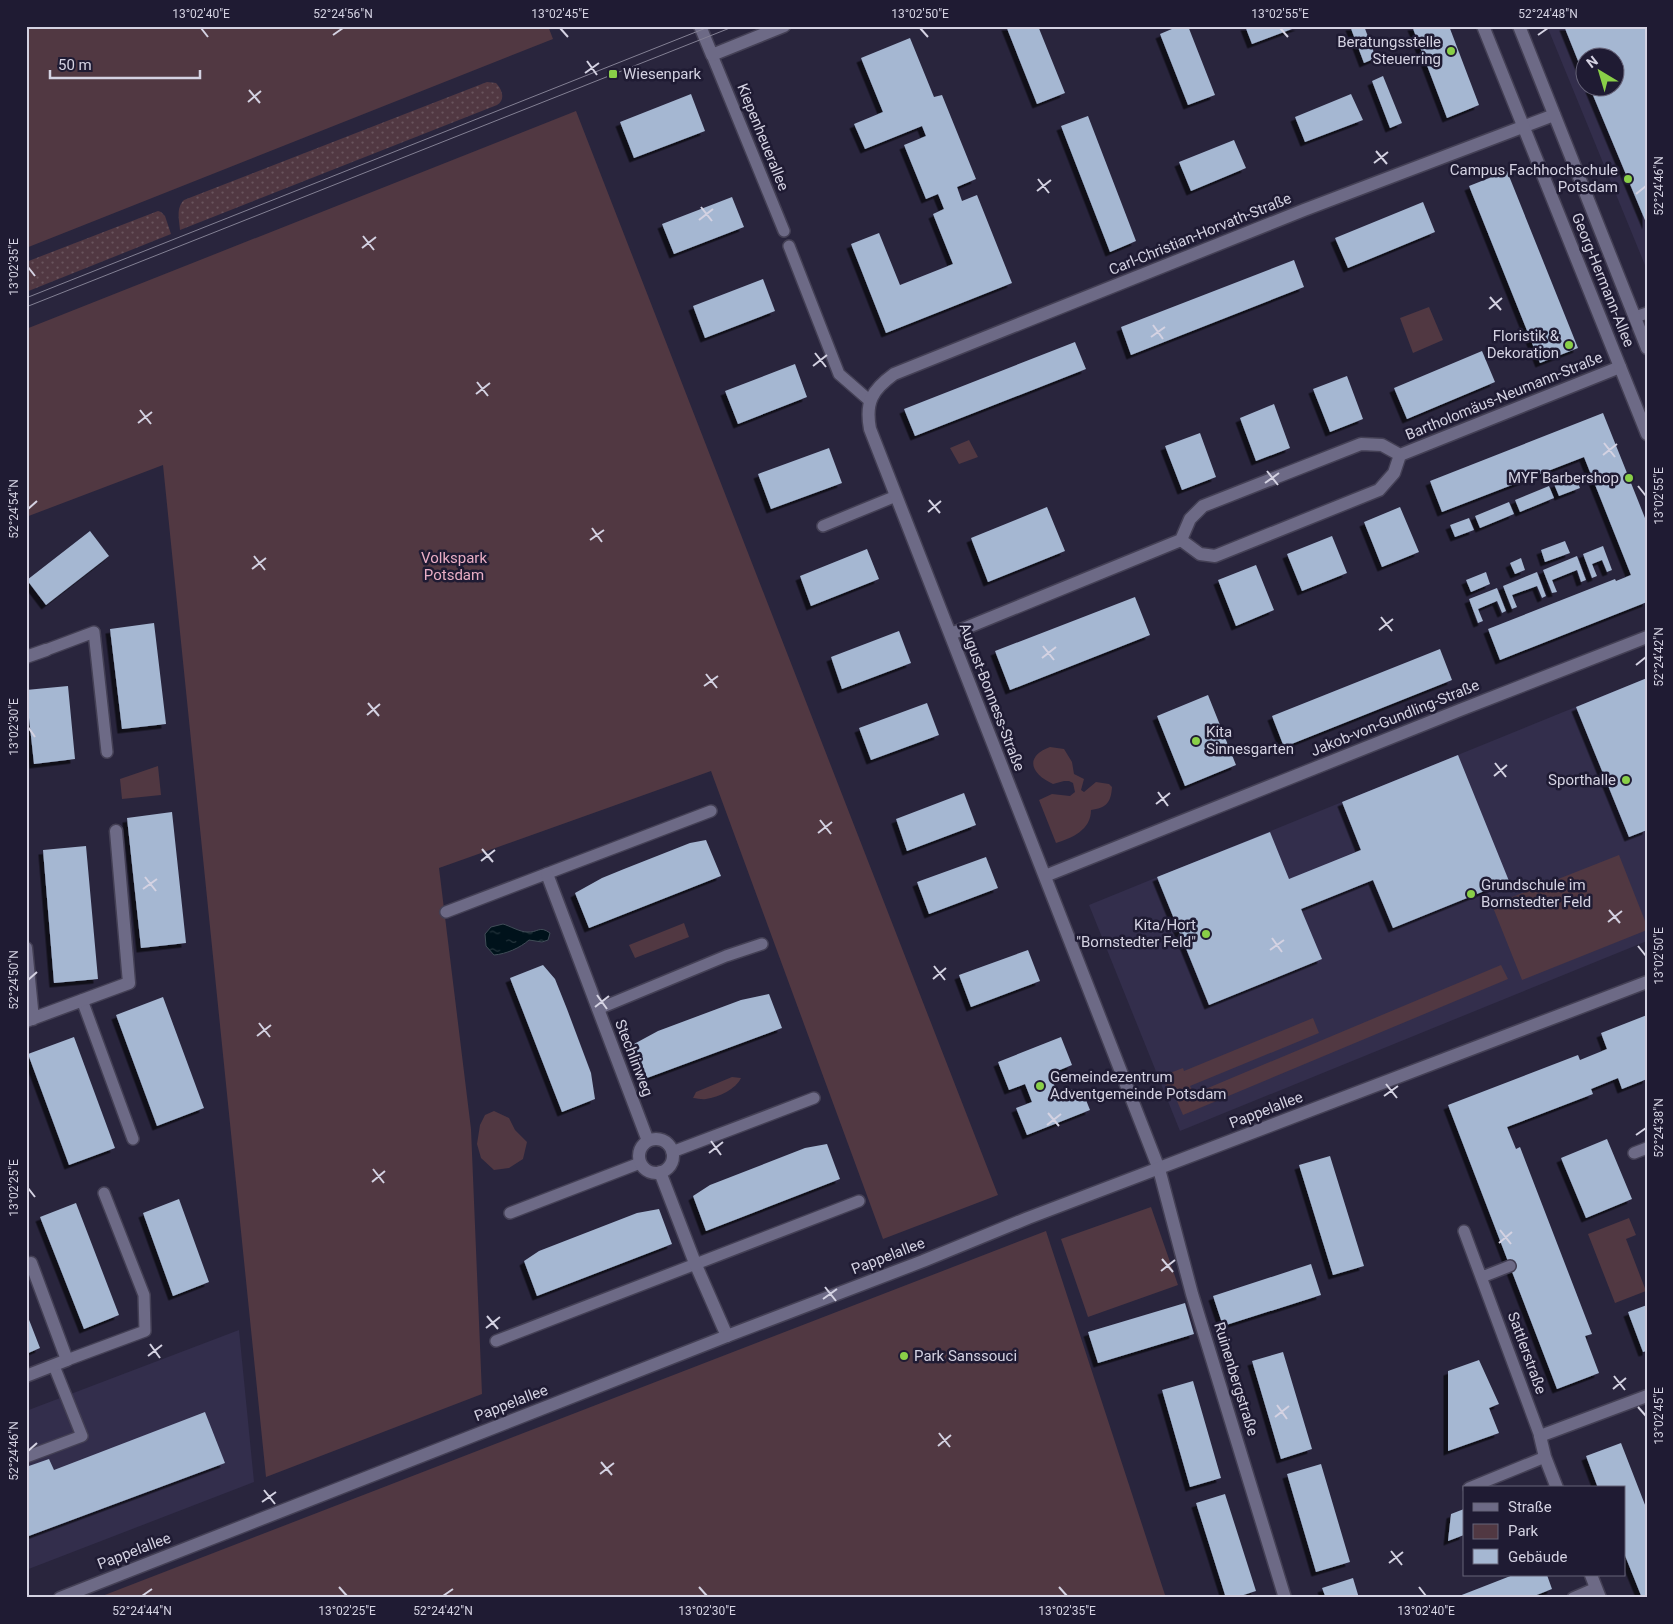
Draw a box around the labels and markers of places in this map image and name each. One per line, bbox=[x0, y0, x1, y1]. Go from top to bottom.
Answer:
place label: Beratungsstelle Steuerring bbox=[1337, 33, 1441, 68]
marker: Beratungsstelle Steuerring bbox=[1445, 45, 1457, 57]
place label: Wiesenpark bbox=[623, 65, 702, 83]
marker: Wiesenpark bbox=[607, 68, 619, 80]
place label: Campus Fachhochschule Potsdam bbox=[1450, 161, 1618, 196]
marker: Campus Fachhochschule Potsdam bbox=[1622, 173, 1634, 185]
place label: Floristik & Dekoration bbox=[1487, 327, 1560, 362]
marker: Floristik & Dekoration bbox=[1563, 339, 1575, 351]
place label: MYF Barbershop bbox=[1508, 469, 1619, 487]
marker: MYF Barbershop bbox=[1623, 472, 1635, 484]
place label: Kita Sinnesgarten bbox=[1206, 723, 1294, 758]
marker: Kita Sinnesgarten bbox=[1190, 735, 1202, 747]
place label: Sporthalle bbox=[1548, 771, 1616, 789]
marker: Sporthalle bbox=[1620, 774, 1632, 786]
place label: Grundschule im Bornstedter Feld bbox=[1481, 876, 1591, 911]
marker: Grundschule im Bornstedter Feld bbox=[1465, 888, 1477, 900]
place label: Kita/Hort "Bornstedter Feld" bbox=[1076, 916, 1196, 951]
marker: Kita/Hort "Bornstedter Feld" bbox=[1200, 928, 1212, 940]
place label: Gemeindezentrum Adventgemeinde Potsdam bbox=[1050, 1068, 1226, 1103]
marker: Gemeindezentrum Adventgemeinde Potsdam bbox=[1034, 1080, 1046, 1092]
place label: Park Sanssouci bbox=[914, 1347, 1017, 1365]
marker: Park Sanssouci bbox=[898, 1350, 910, 1362]

